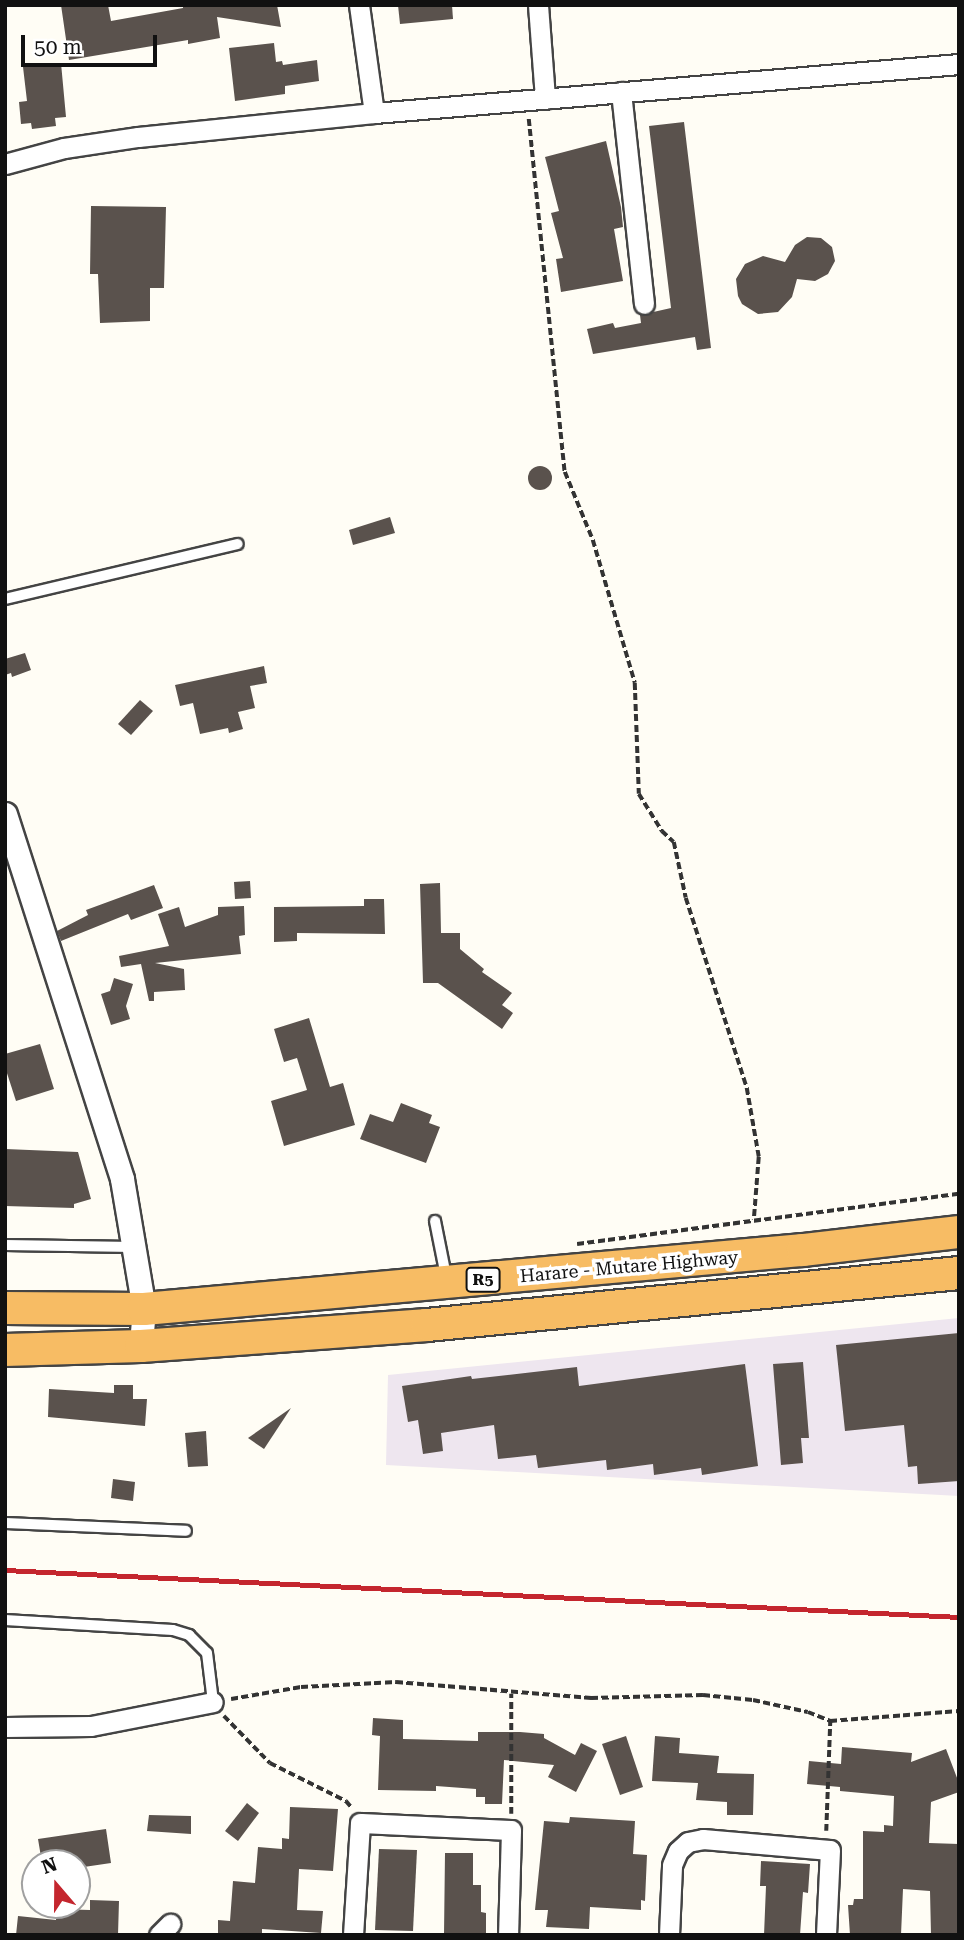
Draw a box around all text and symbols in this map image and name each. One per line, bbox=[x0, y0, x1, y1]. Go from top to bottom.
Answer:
scale bar bbox=[24, 21, 161, 65]
text: 50 m bbox=[34, 35, 82, 59]
street label: Harare - Mutare Highway bbox=[519, 1247, 739, 1287]
road number: R5 bbox=[466, 1268, 500, 1292]
north arrow bbox=[21, 1849, 91, 1919]
text: N bbox=[39, 1852, 60, 1879]

